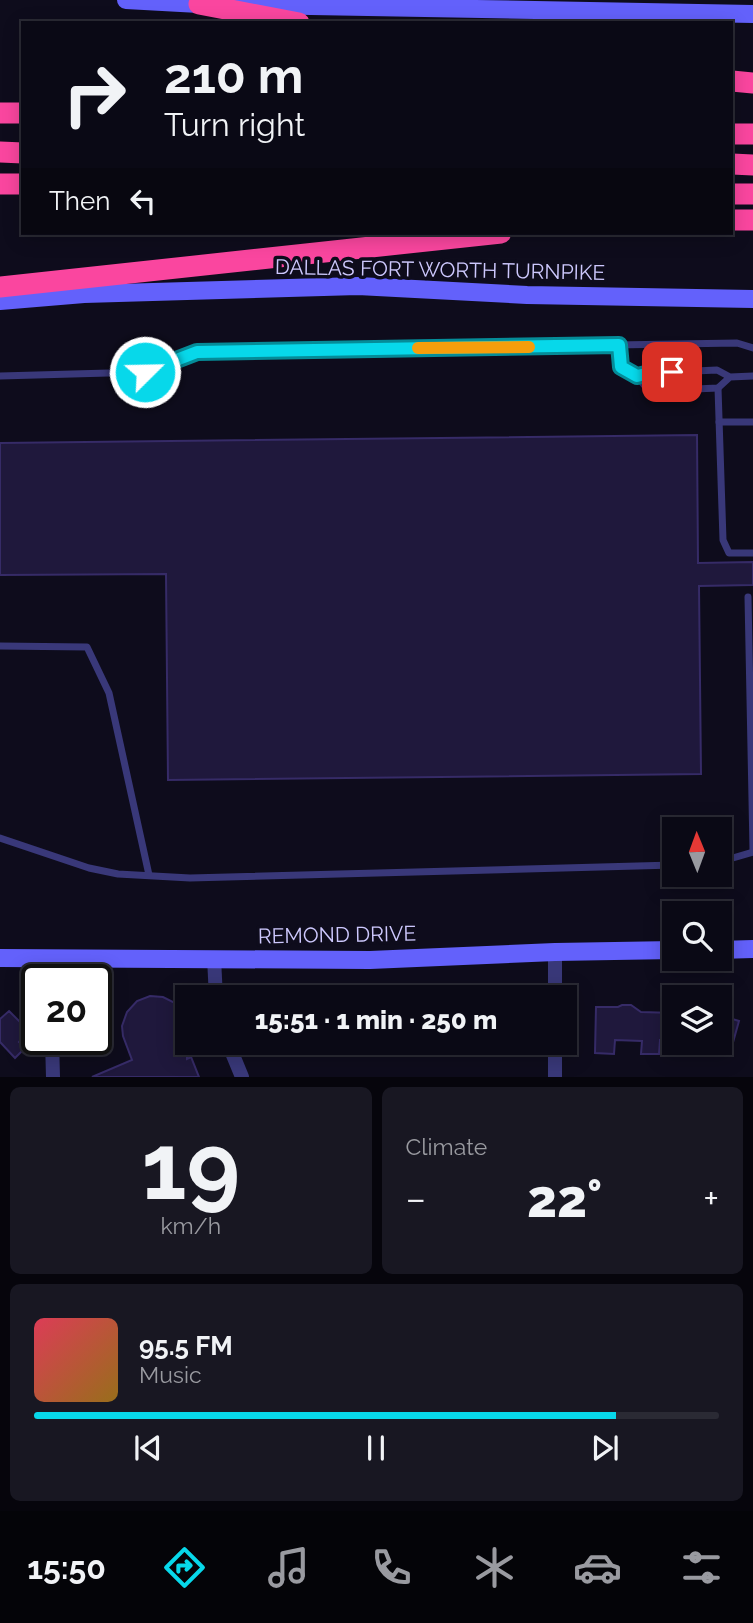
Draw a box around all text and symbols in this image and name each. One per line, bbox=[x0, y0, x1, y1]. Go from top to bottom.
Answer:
text: 210 m bbox=[164, 47, 303, 104]
icon: right bbox=[49, 49, 140, 140]
text: Turn right bbox=[164, 106, 305, 143]
icon: left bbox=[124, 182, 162, 220]
text: Then bbox=[49, 186, 110, 216]
street label: DALLAS FORT WORTH TURNPIKE bbox=[275, 254, 605, 285]
position arrow bbox=[108, 335, 182, 409]
pin bbox=[642, 342, 702, 402]
icon: arrive bbox=[653, 353, 691, 391]
north arrow bbox=[662, 817, 732, 887]
map controls bbox=[662, 817, 732, 1055]
button: search bbox=[662, 901, 732, 971]
street label: REMOND DRIVE bbox=[258, 921, 416, 948]
speed limit sign: 20 bbox=[21, 964, 112, 1055]
button: layers bbox=[662, 985, 732, 1055]
text: 15:51 · 1 min · 250 m bbox=[255, 1005, 497, 1035]
text: 19 bbox=[141, 1113, 240, 1220]
text: Climate bbox=[406, 1133, 487, 1160]
text: 22° bbox=[527, 1168, 602, 1229]
text: − bbox=[406, 1176, 426, 1221]
text: + bbox=[703, 1176, 719, 1221]
text: km/h bbox=[160, 1212, 221, 1239]
text: 95.5 FM bbox=[139, 1331, 233, 1361]
text: Music bbox=[139, 1361, 202, 1388]
icon: previous bbox=[129, 1429, 167, 1467]
icon: pause bbox=[357, 1429, 395, 1467]
icon: next bbox=[586, 1429, 624, 1467]
icon: directions bbox=[160, 1543, 209, 1592]
icon: music bbox=[264, 1543, 313, 1592]
icon: phone bbox=[367, 1543, 416, 1592]
icon: climate bbox=[470, 1543, 519, 1592]
icon: car bbox=[573, 1543, 622, 1592]
icon: filters bbox=[677, 1543, 726, 1592]
text: 15:50 bbox=[27, 1549, 106, 1586]

